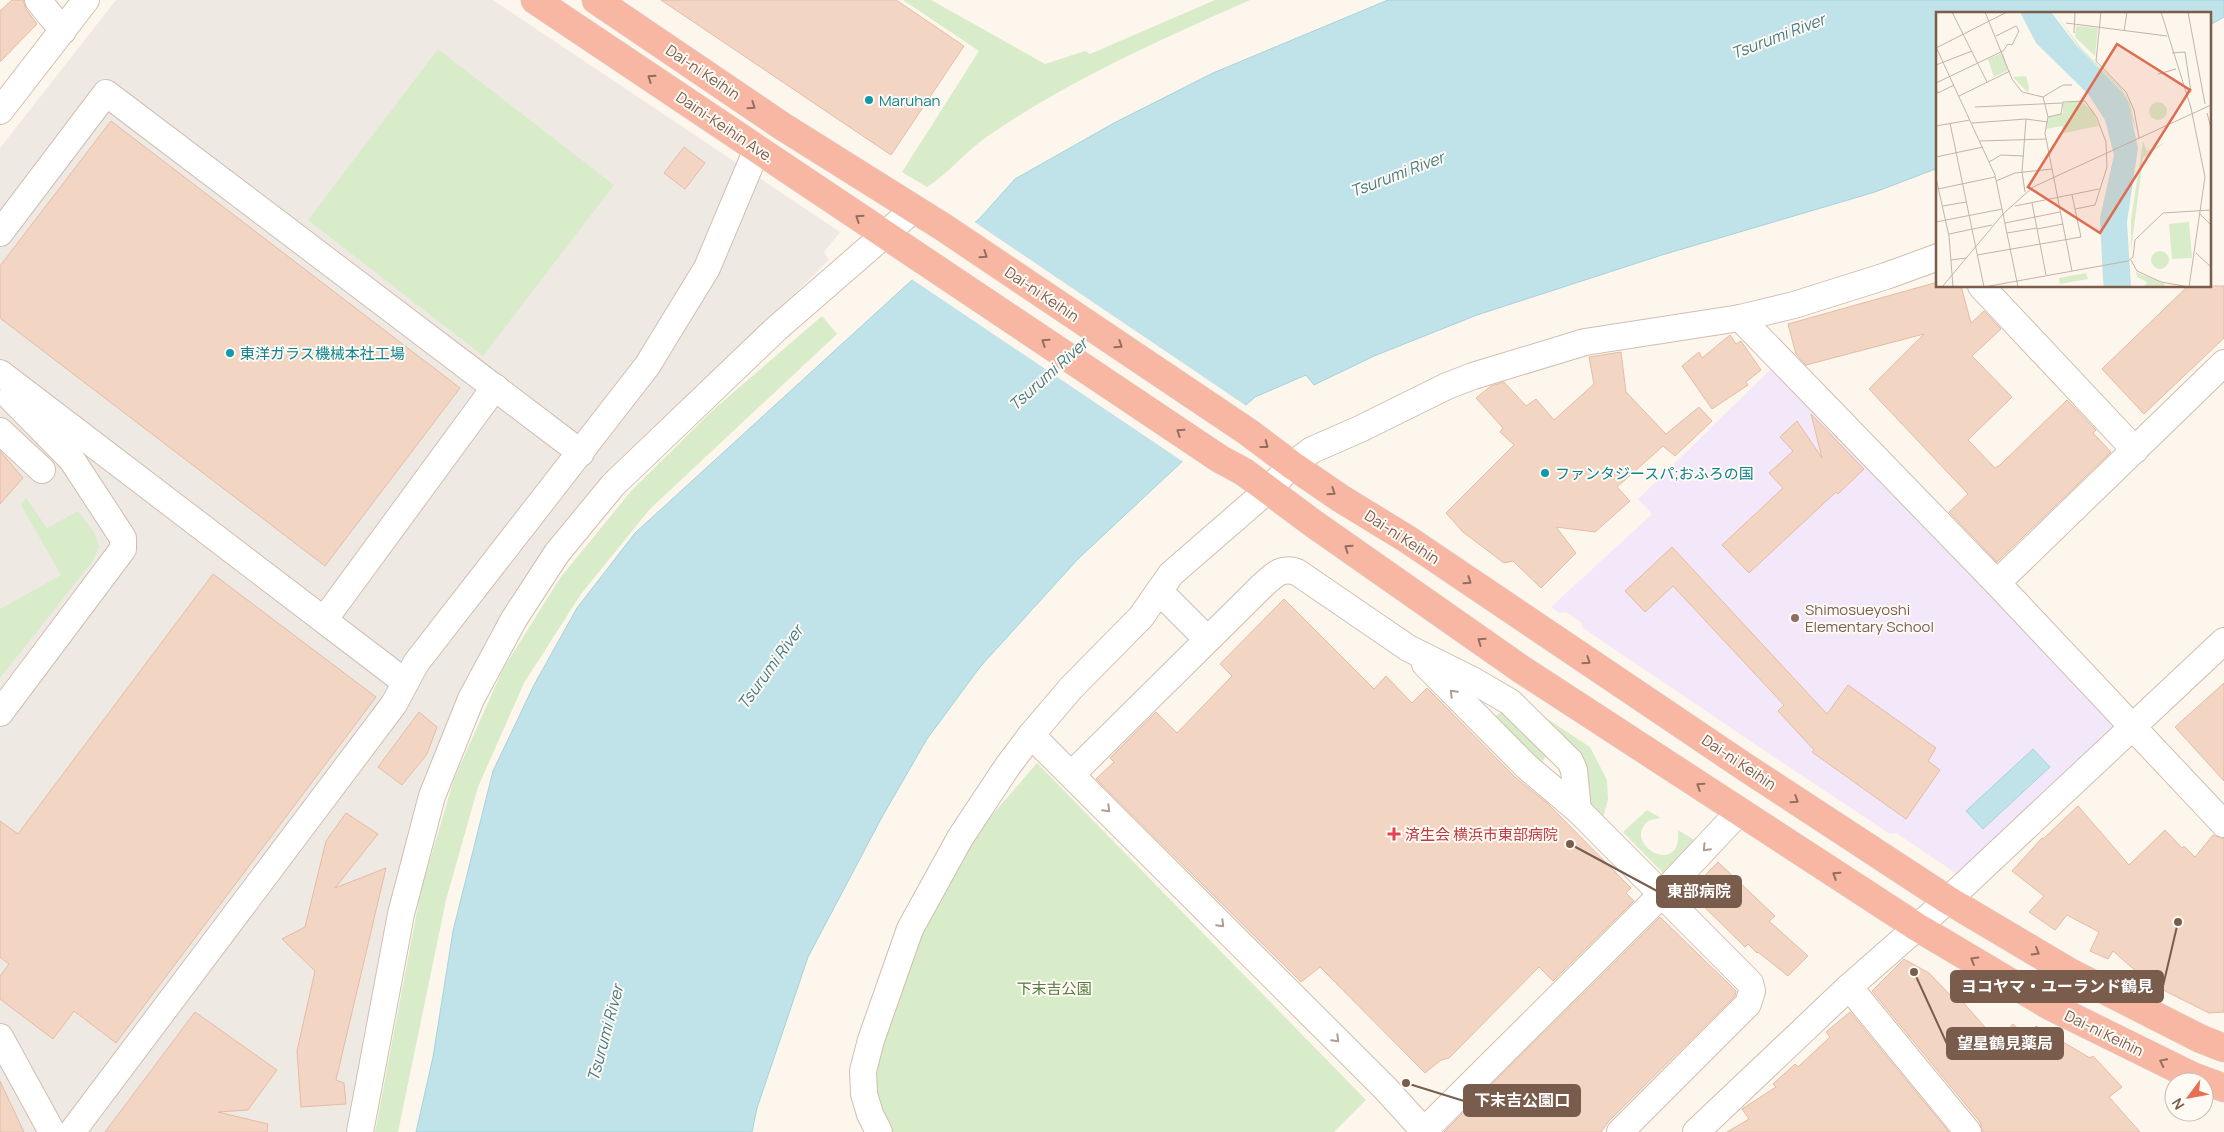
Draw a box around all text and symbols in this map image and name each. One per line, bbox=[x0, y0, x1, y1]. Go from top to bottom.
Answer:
water label: Tsurumi River bbox=[1728, 7, 1830, 64]
inset map bbox=[1936, 12, 2212, 288]
street label: Dai-ni Keihin bbox=[662, 39, 744, 105]
one-way arrow bbox=[648, 75, 657, 84]
street label: Daini-Keihin Ave. bbox=[672, 86, 778, 168]
place label: Maruhan bbox=[879, 90, 940, 111]
marker: Maruhan bbox=[863, 94, 875, 106]
one-way arrow bbox=[746, 100, 756, 109]
water label: Tsurumi River bbox=[1347, 145, 1449, 202]
one-way arrow bbox=[855, 215, 864, 224]
one-way arrow bbox=[978, 248, 987, 258]
street label: Dai-ni Keihin bbox=[1001, 261, 1083, 327]
water label: Tsurumi River bbox=[1004, 331, 1094, 415]
one-way arrow bbox=[1041, 338, 1050, 348]
one-way arrow bbox=[1113, 339, 1122, 348]
place label: 東洋ガラス機械本社工場 bbox=[240, 343, 405, 364]
marker: 東洋ガラス機械本社工場 bbox=[224, 347, 236, 359]
one-way arrow bbox=[1176, 429, 1185, 438]
one-way arrow bbox=[1259, 439, 1268, 447]
place label: ファンタジースパ;おふろの国 bbox=[1555, 463, 1754, 484]
marker: ファンタジースパ;おふろの国 bbox=[1539, 467, 1551, 479]
one-way arrow bbox=[1327, 486, 1336, 496]
street label: Dai-ni Keihin bbox=[1360, 505, 1444, 569]
one-way arrow bbox=[1344, 545, 1354, 554]
one-way arrow bbox=[1463, 575, 1472, 584]
place label: Shimosueyoshi Elementary School bbox=[1805, 599, 1934, 637]
marker: Shimosueyoshi Elementary School bbox=[1789, 612, 1801, 624]
water label: Tsurumi River bbox=[732, 619, 809, 714]
one-way arrow bbox=[1478, 638, 1487, 647]
one-way arrow bbox=[1581, 655, 1591, 664]
one-way arrow bbox=[1450, 689, 1459, 698]
street label: Dai-ni Keihin bbox=[1698, 729, 1780, 795]
one-way arrow bbox=[1696, 783, 1705, 792]
one-way arrow bbox=[1790, 793, 1799, 803]
one-way arrow bbox=[1101, 803, 1110, 812]
place label: 済生会 横浜市東部病院 bbox=[1405, 824, 1558, 845]
marker: 済生会 横浜市東部病院 bbox=[1387, 827, 1401, 841]
one-way arrow bbox=[1703, 842, 1712, 851]
one-way arrow bbox=[1832, 871, 1841, 881]
callout: 東部病院 bbox=[1657, 876, 1741, 907]
text: 東部病院 bbox=[1667, 880, 1731, 902]
one-way arrow bbox=[1216, 918, 1225, 927]
one-way arrow bbox=[2030, 946, 2039, 956]
one-way arrow bbox=[1971, 957, 1980, 967]
callout: ヨコヤマ・ユーランド鶴見 bbox=[1951, 971, 2163, 1002]
text: ヨコヤマ・ユーランド鶴見 bbox=[1961, 975, 2153, 997]
park label: 下末吉公園 bbox=[1016, 978, 1092, 999]
water label: Tsurumi River bbox=[582, 980, 629, 1084]
street label: Dai-ni Keihin bbox=[2061, 1005, 2147, 1061]
callout: 望星鶴見薬局 bbox=[1947, 1028, 2063, 1059]
text: 望星鶴見薬局 bbox=[1957, 1032, 2053, 1054]
one-way arrow bbox=[1330, 1033, 1339, 1042]
one-way arrow bbox=[2159, 1058, 2168, 1068]
north arrow bbox=[2164, 1072, 2214, 1122]
callout: 下末吉公園口 bbox=[1464, 1085, 1580, 1116]
text: 下末吉公園口 bbox=[1474, 1089, 1570, 1111]
text: N bbox=[2167, 1095, 2188, 1113]

